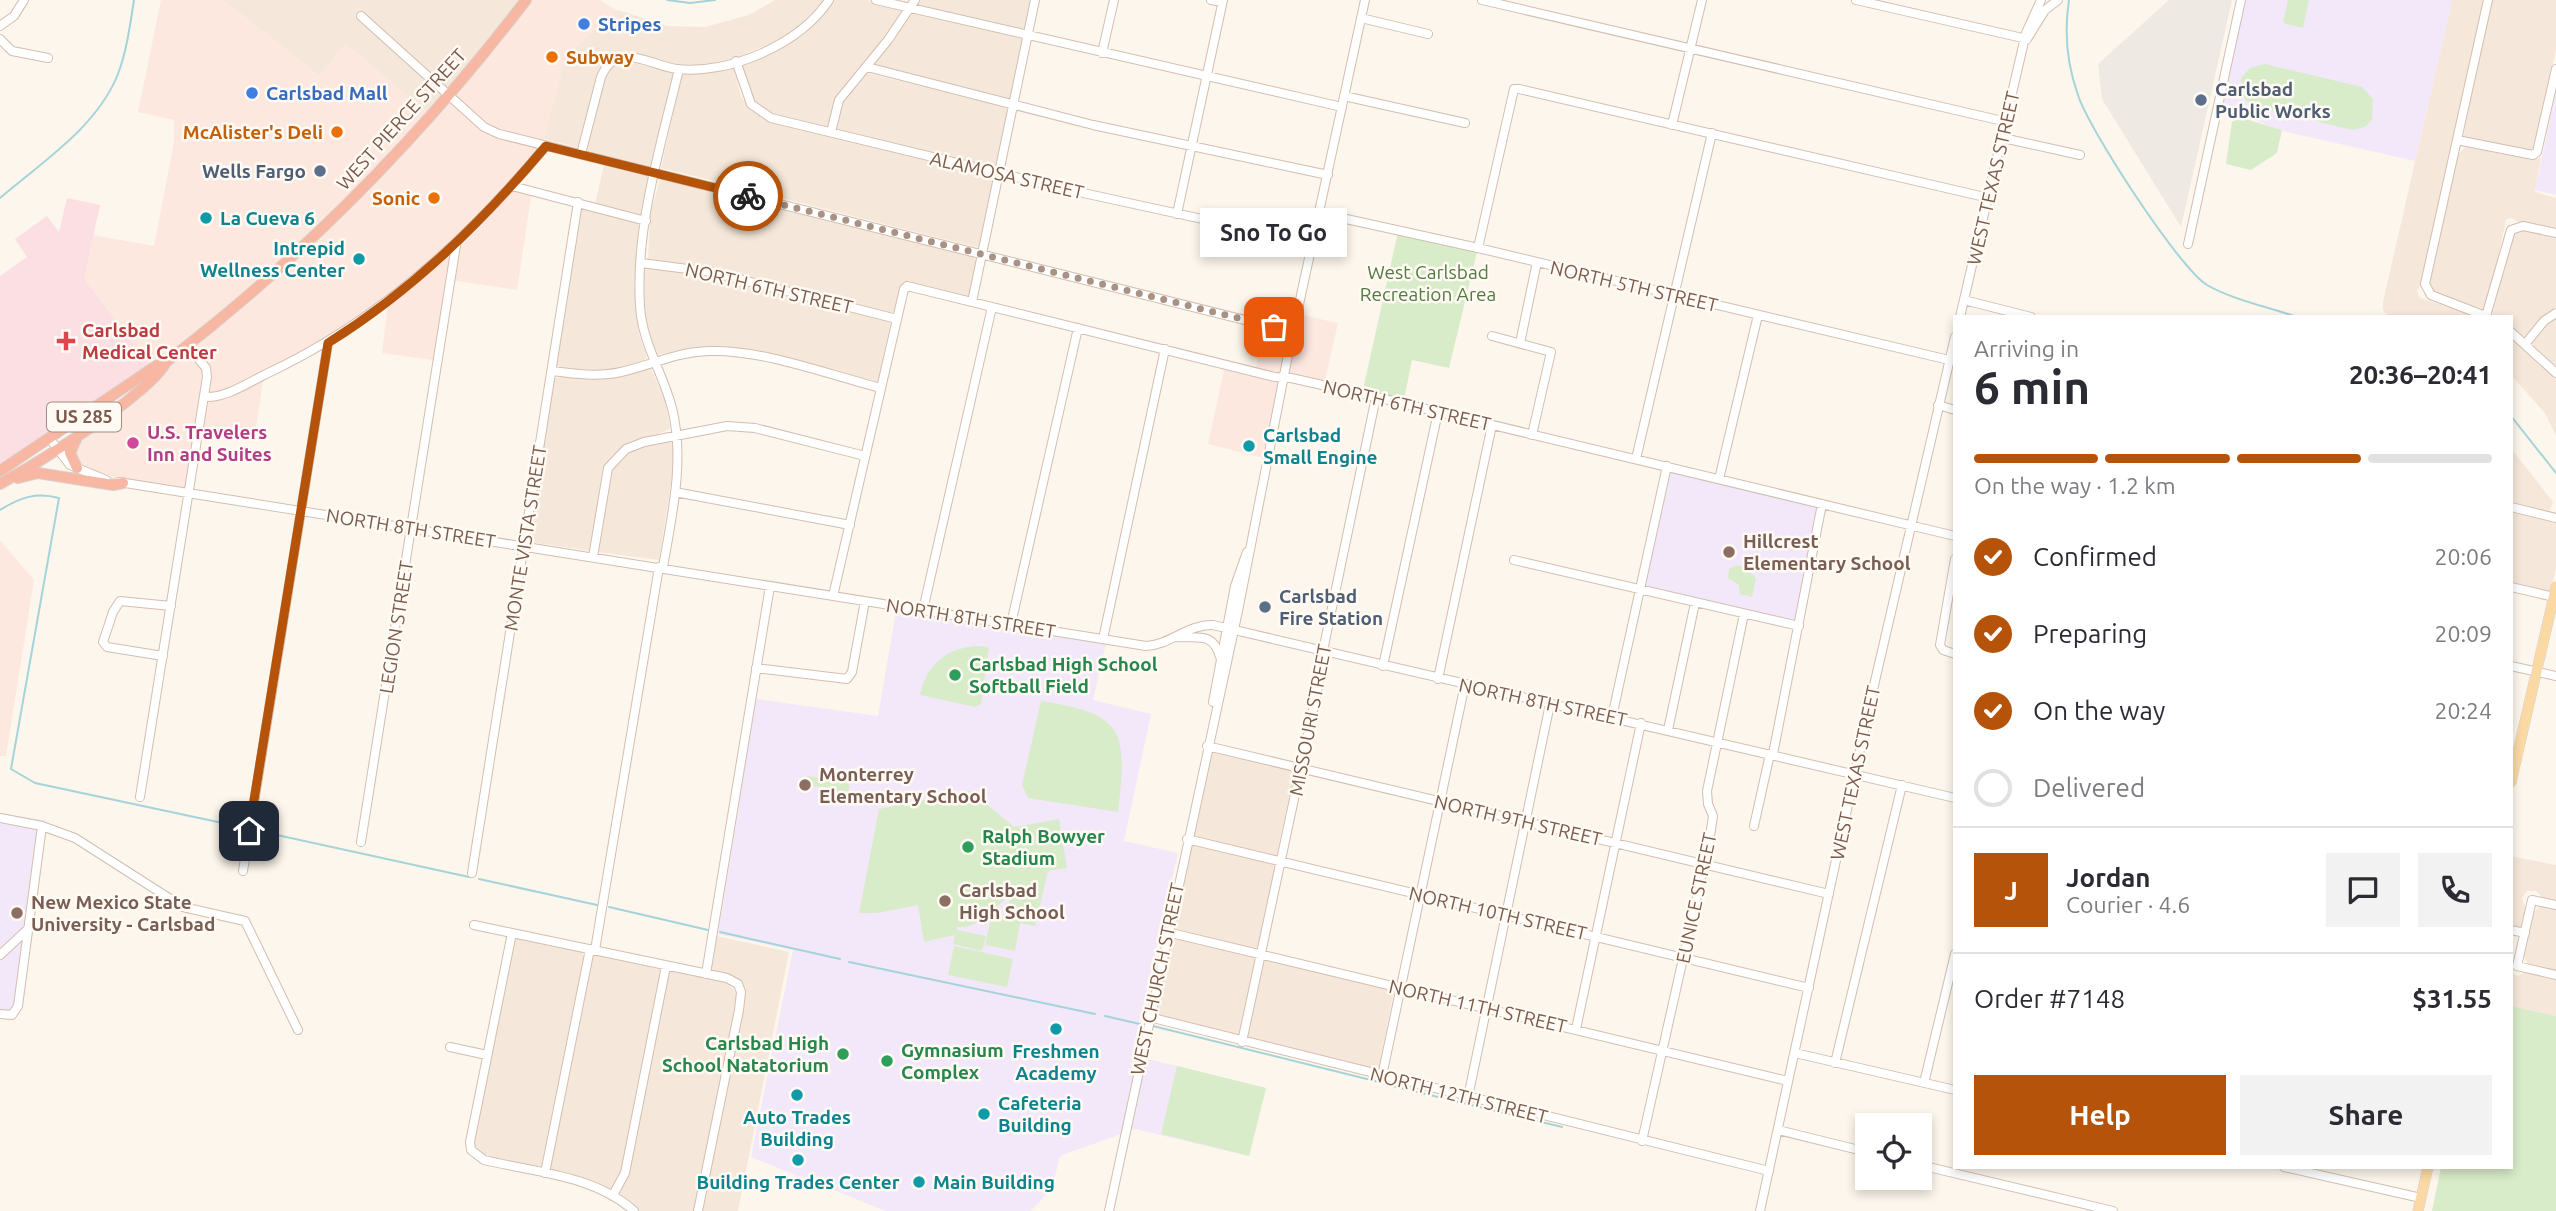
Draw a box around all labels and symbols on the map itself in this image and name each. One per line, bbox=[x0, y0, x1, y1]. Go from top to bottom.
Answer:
place label: Stripes bbox=[598, 13, 661, 35]
marker: Stripes bbox=[576, 16, 592, 32]
street label: WEST PIERCE STREET bbox=[332, 43, 471, 194]
place label: Subway bbox=[566, 46, 634, 68]
marker: Subway bbox=[544, 49, 560, 65]
place label: Carlsbad Public Works bbox=[2215, 78, 2331, 122]
place label: Carlsbad Mall bbox=[266, 82, 388, 104]
marker: Carlsbad Mall bbox=[244, 85, 260, 101]
street label: WEST TEXAS STREET bbox=[1962, 89, 2024, 267]
marker: Carlsbad Public Works bbox=[2193, 92, 2209, 108]
place label: McAlister's Deli bbox=[183, 121, 323, 143]
marker: McAlister's Deli bbox=[329, 124, 345, 140]
street label: ALAMOSA STREET bbox=[928, 147, 1086, 203]
place label: Wells Fargo bbox=[202, 160, 306, 182]
courier bbox=[713, 161, 783, 231]
marker: Wells Fargo bbox=[312, 163, 328, 179]
place label: Sonic bbox=[372, 187, 420, 209]
marker: Sonic bbox=[426, 190, 442, 206]
place label: La Cueva 6 bbox=[220, 207, 315, 229]
callout: Sno To Go bbox=[1200, 208, 1348, 257]
marker: La Cueva 6 bbox=[198, 210, 214, 226]
place label: Intrepid Wellness Center bbox=[200, 237, 345, 281]
marker: Intrepid Wellness Center bbox=[351, 251, 367, 267]
street label: NORTH 5TH STREET bbox=[1548, 256, 1720, 316]
street label: NORTH 6TH STREET bbox=[683, 258, 855, 318]
park label: West Carlsbad Recreation Area bbox=[1360, 261, 1496, 305]
pin bbox=[1244, 297, 1304, 357]
place label: Carlsbad Medical Center bbox=[82, 319, 217, 363]
marker: Carlsbad Medical Center bbox=[56, 331, 76, 351]
street label: NORTH 6TH STREET bbox=[1321, 375, 1493, 435]
road number: US 285 bbox=[47, 402, 121, 432]
place label: U.S. Travelers Inn and Suites bbox=[147, 421, 272, 465]
place label: Carlsbad Small Engine bbox=[1263, 424, 1378, 468]
marker: U.S. Travelers Inn and Suites bbox=[125, 435, 141, 451]
marker: Carlsbad Small Engine bbox=[1241, 438, 1257, 454]
street label: MONTE VISTA STREET bbox=[499, 443, 551, 632]
street label: NORTH 8TH STREET bbox=[325, 504, 498, 552]
place label: Hillcrest Elementary School bbox=[1743, 530, 1911, 574]
marker: Hillcrest Elementary School bbox=[1721, 544, 1737, 560]
street label: LEGION STREET bbox=[375, 558, 417, 695]
place label: Carlsbad Fire Station bbox=[1279, 585, 1383, 629]
street label: NORTH 8TH STREET bbox=[885, 594, 1058, 642]
marker: Carlsbad Fire Station bbox=[1257, 599, 1273, 615]
street label: MISSOURI STREET bbox=[1284, 642, 1336, 798]
place label: Carlsbad High School Softball Field bbox=[969, 653, 1158, 697]
marker: Carlsbad High School Softball Field bbox=[947, 667, 963, 683]
street label: NORTH 8TH STREET bbox=[1457, 673, 1630, 731]
street label: WEST TEXAS STREET bbox=[1826, 683, 1884, 862]
place label: Monterrey Elementary School bbox=[819, 763, 987, 807]
marker: Monterrey Elementary School bbox=[797, 777, 813, 793]
street label: NORTH 9TH STREET bbox=[1432, 790, 1604, 850]
pin bbox=[219, 801, 279, 861]
place label: Ralph Bowyer Stadium bbox=[982, 825, 1105, 869]
street label: EUNICE STREET bbox=[1671, 830, 1721, 965]
marker: Ralph Bowyer Stadium bbox=[960, 839, 976, 855]
place label: Carlsbad High School bbox=[959, 879, 1065, 923]
street label: WEST CHURCH STREET bbox=[1126, 880, 1188, 1077]
street label: NORTH 10TH STREET bbox=[1407, 882, 1590, 944]
place label: New Mexico State University - Carlsbad bbox=[31, 891, 215, 935]
marker: Carlsbad High School bbox=[937, 893, 953, 909]
marker: New Mexico State University - Carlsbad bbox=[9, 905, 25, 921]
street label: NORTH 11TH STREET bbox=[1387, 975, 1570, 1037]
marker: Freshmen Academy bbox=[1048, 1021, 1064, 1037]
place label: Carlsbad High School Natatorium bbox=[662, 1032, 829, 1076]
place label: Gymnasium Complex bbox=[901, 1039, 1004, 1083]
place label: Freshmen Academy bbox=[1012, 1040, 1100, 1084]
marker: Carlsbad High School Natatorium bbox=[835, 1046, 851, 1062]
marker: Gymnasium Complex bbox=[879, 1053, 895, 1069]
street label: NORTH 12TH STREET bbox=[1368, 1062, 1550, 1128]
marker: Auto Trades Building bbox=[789, 1087, 805, 1103]
place label: Cafeteria Building bbox=[998, 1092, 1082, 1136]
place label: Auto Trades Building bbox=[743, 1106, 851, 1150]
marker: Cafeteria Building bbox=[976, 1106, 992, 1122]
marker: Building Trades Center bbox=[790, 1152, 806, 1168]
place label: Building Trades Center bbox=[697, 1171, 900, 1193]
place label: Main Building bbox=[933, 1171, 1055, 1193]
marker: Main Building bbox=[911, 1174, 927, 1190]

